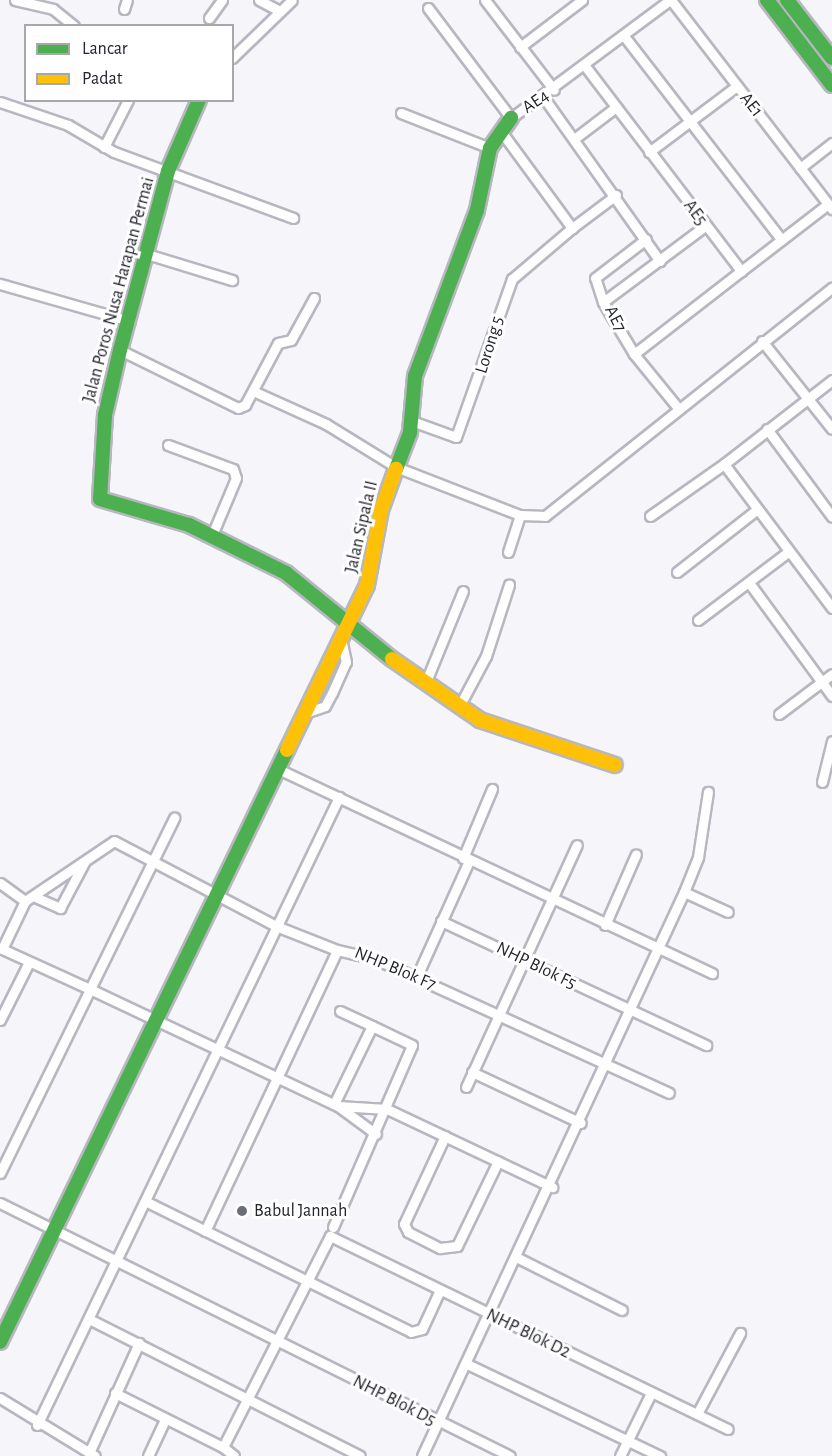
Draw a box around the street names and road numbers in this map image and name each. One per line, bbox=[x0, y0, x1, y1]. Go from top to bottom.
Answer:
street label: AE4 bbox=[518, 85, 554, 119]
street label: AE1 bbox=[735, 88, 767, 122]
street label: Jalan Poros Nusa Harapan Permai bbox=[78, 175, 160, 405]
street label: AE5 bbox=[678, 196, 712, 230]
street label: AE7 bbox=[599, 302, 631, 336]
street label: Lorong 5 bbox=[471, 314, 509, 376]
street label: Jalan Sipala II bbox=[341, 479, 383, 575]
street label: NHP Blok F5 bbox=[492, 937, 580, 995]
street label: NHP Blok F7 bbox=[351, 942, 439, 996]
street label: NHP Blok D2 bbox=[482, 1304, 574, 1364]
street label: NHP Blok D5 bbox=[349, 1371, 439, 1431]

